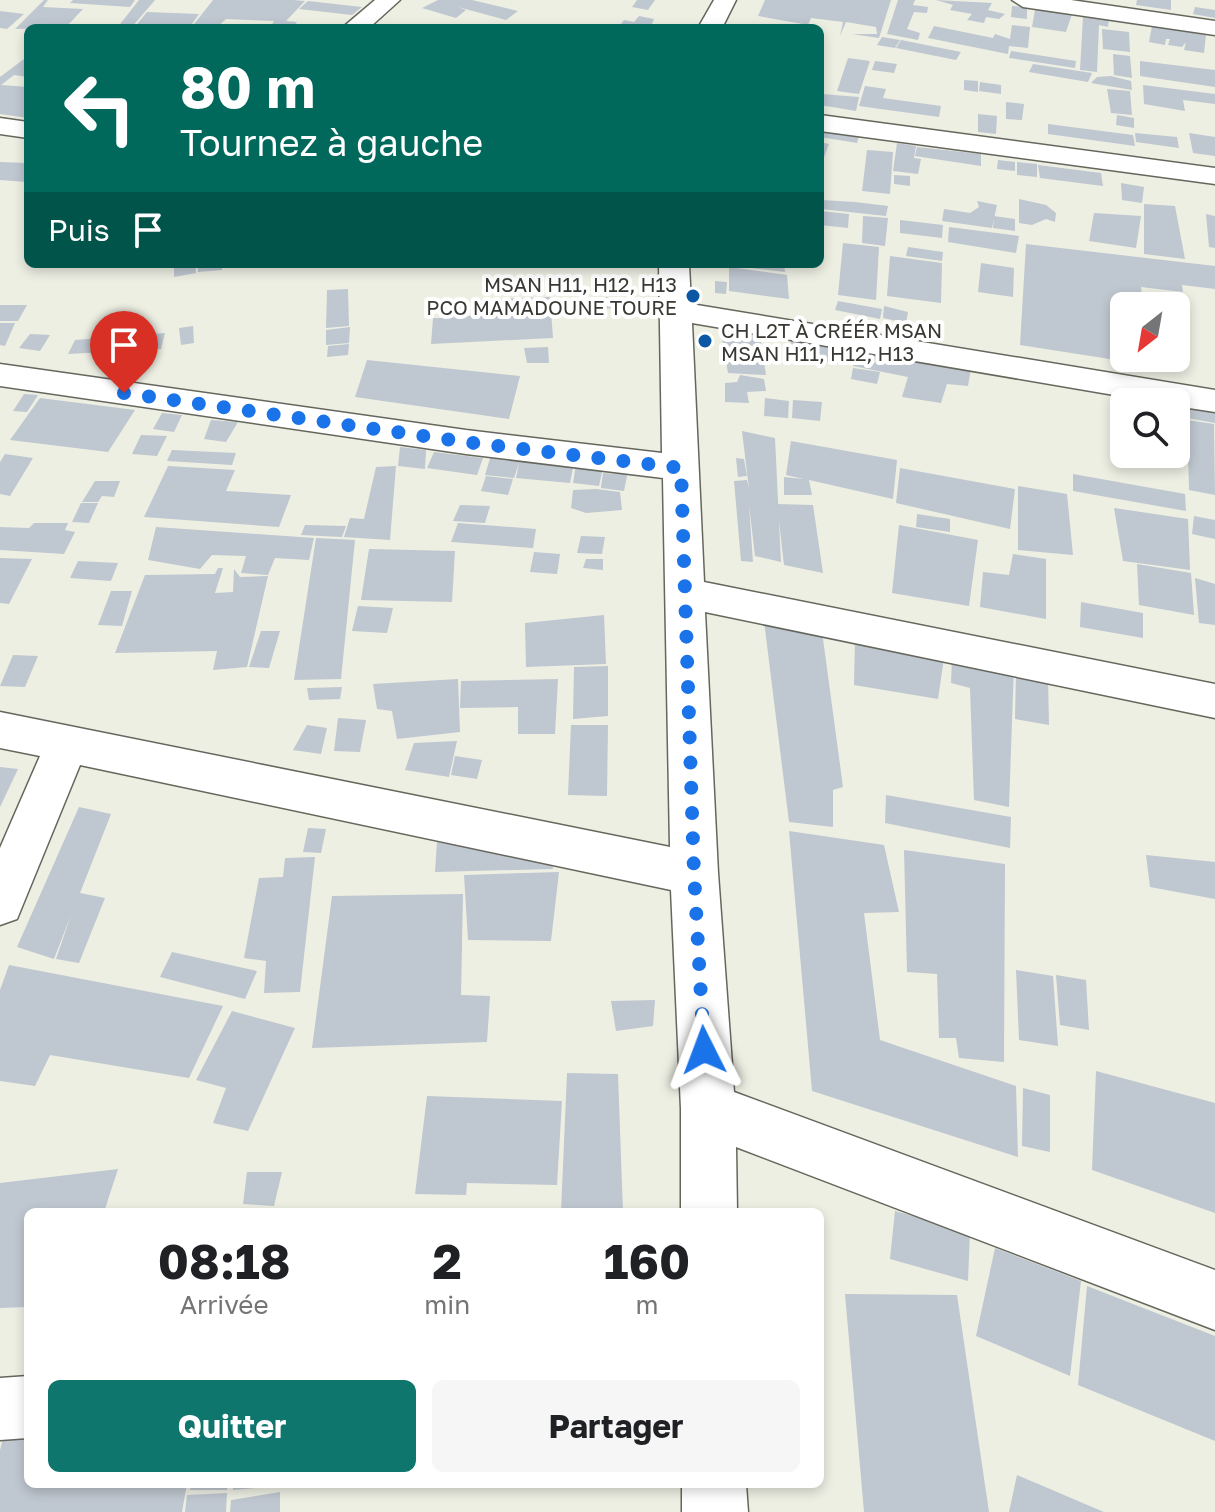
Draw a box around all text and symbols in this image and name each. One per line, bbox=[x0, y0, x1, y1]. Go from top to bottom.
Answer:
text: 80 m bbox=[180, 53, 315, 120]
icon: left bbox=[48, 56, 152, 160]
text: Tournez à gauche bbox=[180, 121, 483, 164]
icon: arrive bbox=[126, 208, 170, 252]
text: Puis bbox=[48, 212, 110, 248]
place label: MSAN H11, H12, H13 PCO MAMADOUNE TOURE bbox=[426, 272, 677, 319]
marker: MSAN H11, H12, H13 PCO MAMADOUNE TOURE bbox=[684, 287, 702, 305]
north arrow bbox=[1110, 292, 1190, 372]
map controls bbox=[1110, 292, 1190, 468]
pin bbox=[90, 311, 158, 393]
place label: CH L2T À CRÉÉR MSAN MSAN H11, H12, H13 bbox=[721, 318, 942, 365]
icon: arrive bbox=[102, 323, 146, 367]
marker: CH L2T À CRÉÉR MSAN MSAN H11, H12, H13 bbox=[696, 332, 714, 350]
button: search bbox=[1110, 388, 1190, 468]
position arrow bbox=[662, 1008, 746, 1092]
text: 08:18 bbox=[158, 1232, 290, 1290]
text: 2 bbox=[433, 1232, 462, 1290]
text: 160 bbox=[604, 1232, 690, 1290]
text: Arrivée bbox=[180, 1289, 269, 1320]
text: min bbox=[424, 1289, 470, 1320]
text: m bbox=[636, 1289, 659, 1320]
button: Quitter bbox=[48, 1380, 416, 1472]
button: Partager bbox=[432, 1380, 800, 1472]

